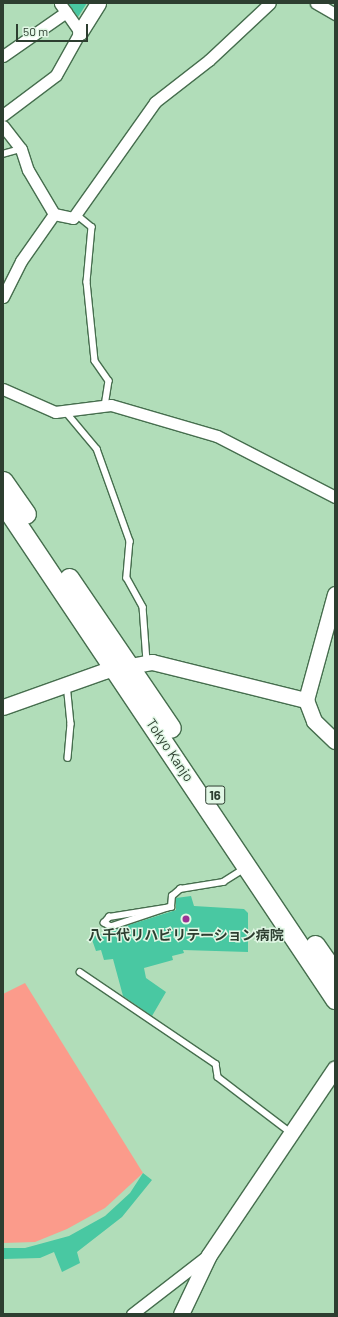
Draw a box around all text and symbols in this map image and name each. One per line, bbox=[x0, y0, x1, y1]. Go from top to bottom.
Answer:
scale bar bbox=[18, 16, 90, 42]
text: 50 m bbox=[23, 24, 48, 38]
street label: Tokyo Kanjo bbox=[143, 715, 197, 785]
road number: 16 bbox=[205, 784, 225, 806]
marker: 八千代リハビリテーション病院 bbox=[180, 913, 192, 925]
place label: 八千代リハビリテーション病院 bbox=[88, 927, 284, 943]

